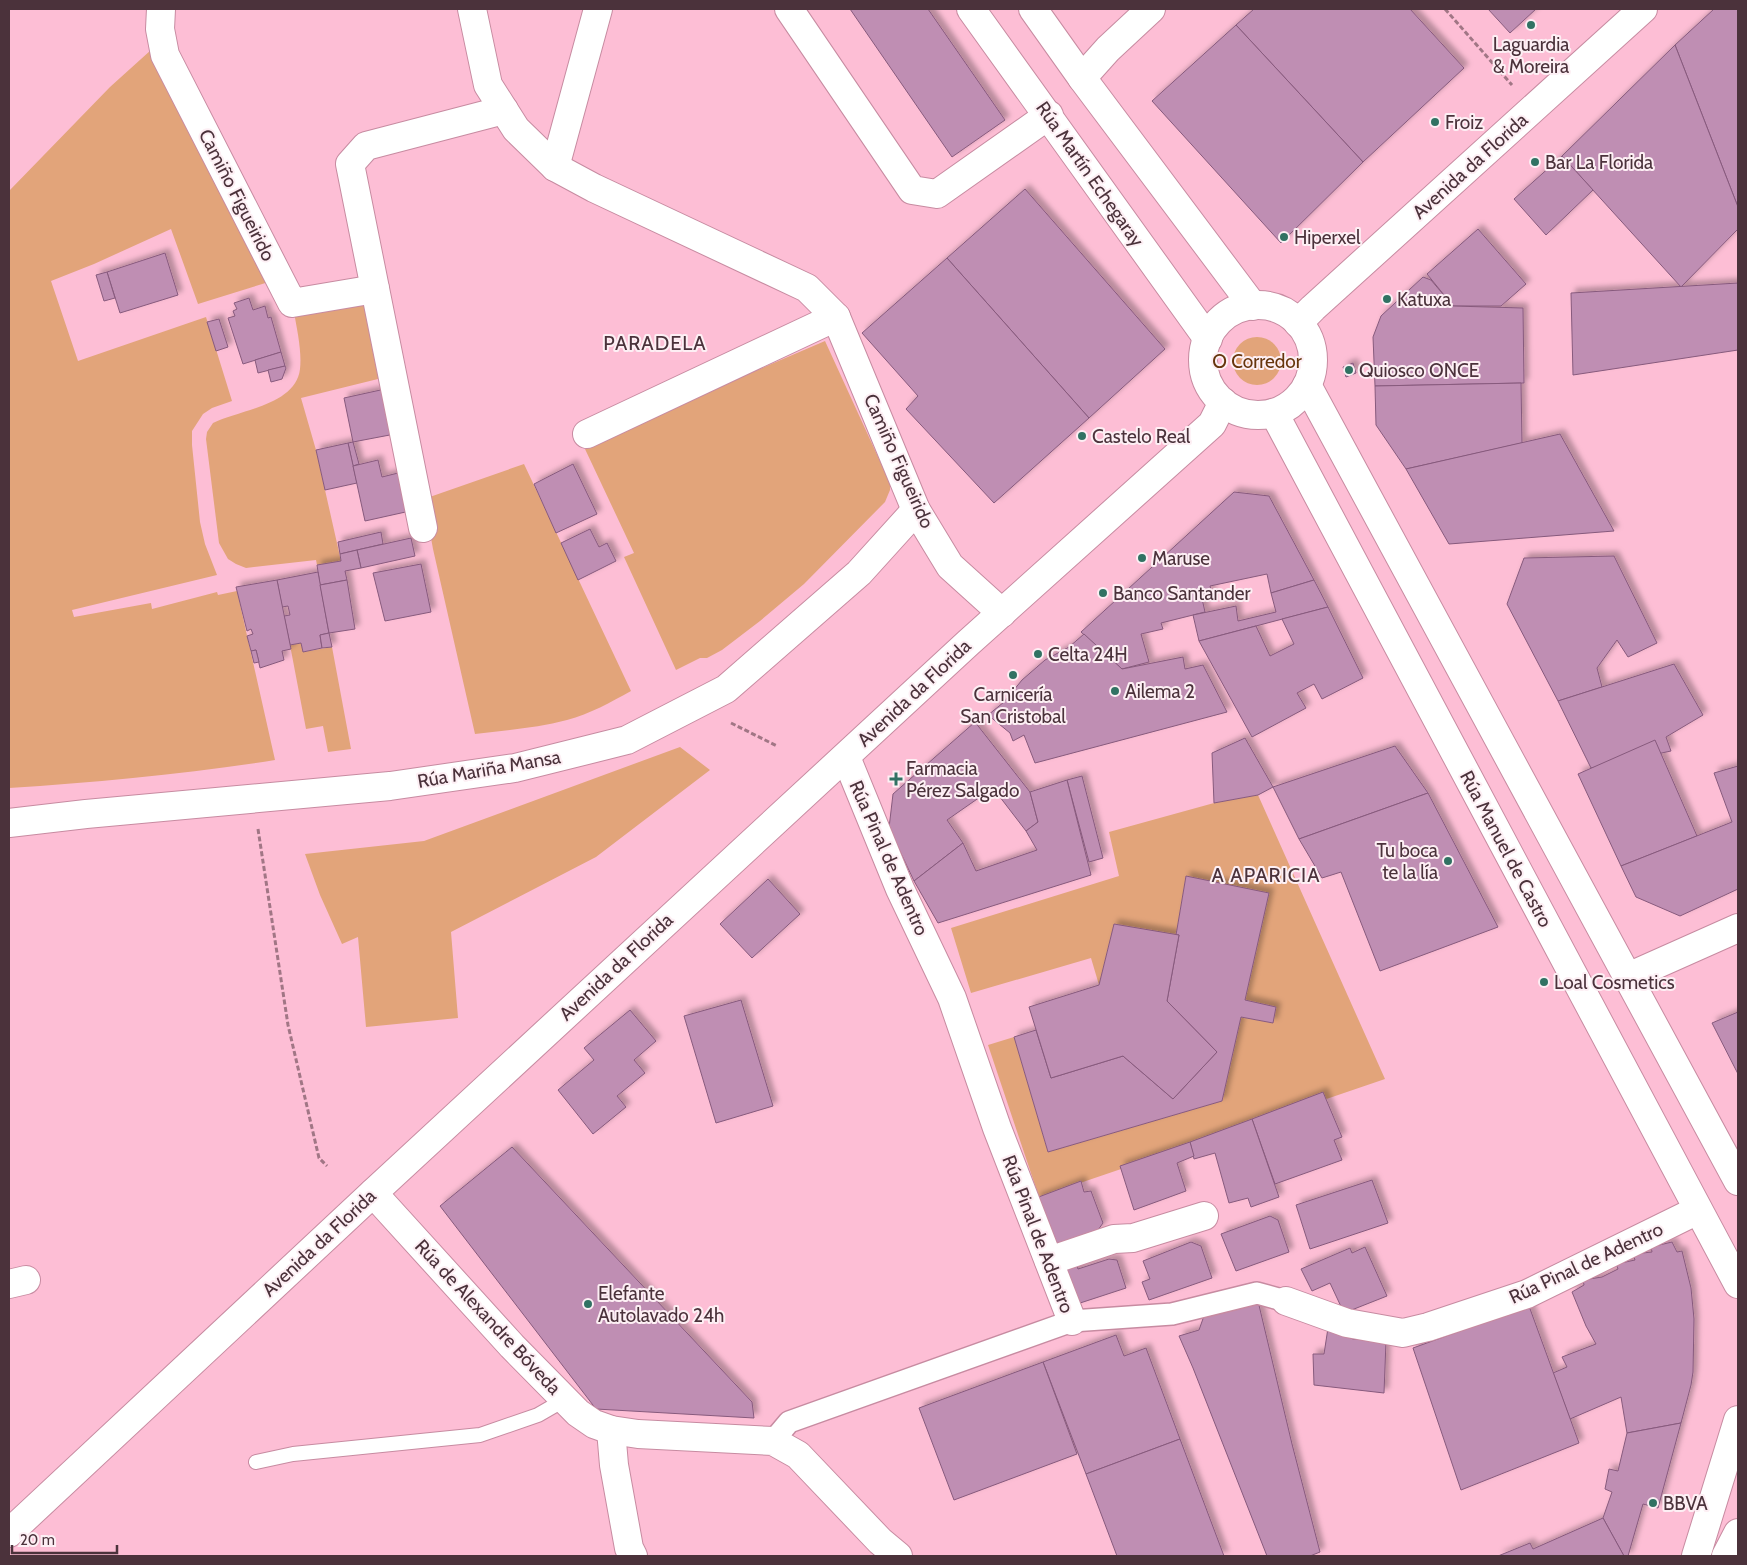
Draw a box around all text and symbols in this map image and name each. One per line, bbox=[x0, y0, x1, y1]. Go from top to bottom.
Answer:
marker: Laguardia & Moreira bbox=[1525, 19, 1537, 31]
place label: Laguardia & Moreira bbox=[1493, 33, 1569, 78]
street label: Rúa Martín Echegaray bbox=[1031, 97, 1149, 251]
street label: Avenida da Florida bbox=[1408, 108, 1532, 224]
place label: Froiz bbox=[1445, 111, 1483, 134]
marker: Froiz bbox=[1429, 116, 1441, 128]
street label: Camiño Figueirido bbox=[194, 125, 280, 265]
place label: Bar La Florida bbox=[1545, 151, 1653, 174]
marker: Bar La Florida bbox=[1529, 156, 1541, 168]
place label: Hiperxel bbox=[1294, 226, 1361, 249]
marker: Hiperxel bbox=[1278, 231, 1290, 243]
place label: Katuxa bbox=[1397, 288, 1451, 311]
marker: Katuxa bbox=[1381, 293, 1393, 305]
district label: PARADELA bbox=[603, 331, 707, 355]
park label: O Corredor bbox=[1212, 350, 1302, 373]
place label: Quiosco ONCE bbox=[1359, 359, 1479, 382]
marker: Quiosco ONCE bbox=[1343, 364, 1355, 376]
street label: Camiño Figueirido bbox=[859, 390, 939, 532]
place label: Castelo Real bbox=[1092, 425, 1191, 448]
marker: Castelo Real bbox=[1076, 430, 1088, 442]
place label: Maruse bbox=[1152, 547, 1210, 570]
marker: Maruse bbox=[1136, 552, 1148, 564]
place label: Banco Santander bbox=[1113, 582, 1250, 605]
marker: Banco Santander bbox=[1097, 587, 1109, 599]
street label: Avenida da Florida bbox=[852, 634, 976, 752]
place label: Celta 24H bbox=[1048, 643, 1128, 666]
marker: Celta 24H bbox=[1032, 648, 1044, 660]
marker: Carnicería San Cristobal bbox=[1007, 669, 1019, 681]
place label: Ailema 2 bbox=[1125, 680, 1195, 703]
place label: Carnicería San Cristobal bbox=[960, 683, 1066, 728]
marker: Ailema 2 bbox=[1109, 685, 1121, 697]
street label: Rúa Mariña Mansa bbox=[416, 745, 562, 793]
place label: Farmacia Pérez Salgado bbox=[906, 757, 1019, 802]
street label: Rúa Manuel de Castro bbox=[1455, 767, 1557, 931]
marker: Farmacia Pérez Salgado bbox=[890, 773, 902, 785]
street label: Rúa Pinal de Adentro bbox=[844, 777, 934, 939]
place label: Tu boca te la lía bbox=[1377, 839, 1438, 884]
marker: Tu boca te la lía bbox=[1442, 855, 1454, 867]
district label: A APARICIA bbox=[1212, 863, 1321, 887]
street label: Avenida da Florida bbox=[554, 908, 678, 1026]
place label: Loal Cosmetics bbox=[1554, 971, 1675, 994]
marker: Loal Cosmetics bbox=[1538, 976, 1550, 988]
street label: Rúa Pinal de Adentro bbox=[997, 1152, 1079, 1316]
street label: Avenida da Florida bbox=[257, 1184, 381, 1302]
street label: Rúa Pinal de Adentro bbox=[1505, 1217, 1667, 1309]
street label: Rúa de Alexandre Bóveda bbox=[410, 1235, 566, 1399]
place label: Elefante Autolavado 24h bbox=[598, 1282, 724, 1327]
marker: Elefante Autolavado 24h bbox=[582, 1298, 594, 1310]
place label: BBVA bbox=[1663, 1492, 1708, 1515]
marker: BBVA bbox=[1647, 1497, 1659, 1509]
scale bar bbox=[12, 1522, 118, 1554]
text: 20 m bbox=[20, 1531, 55, 1549]

